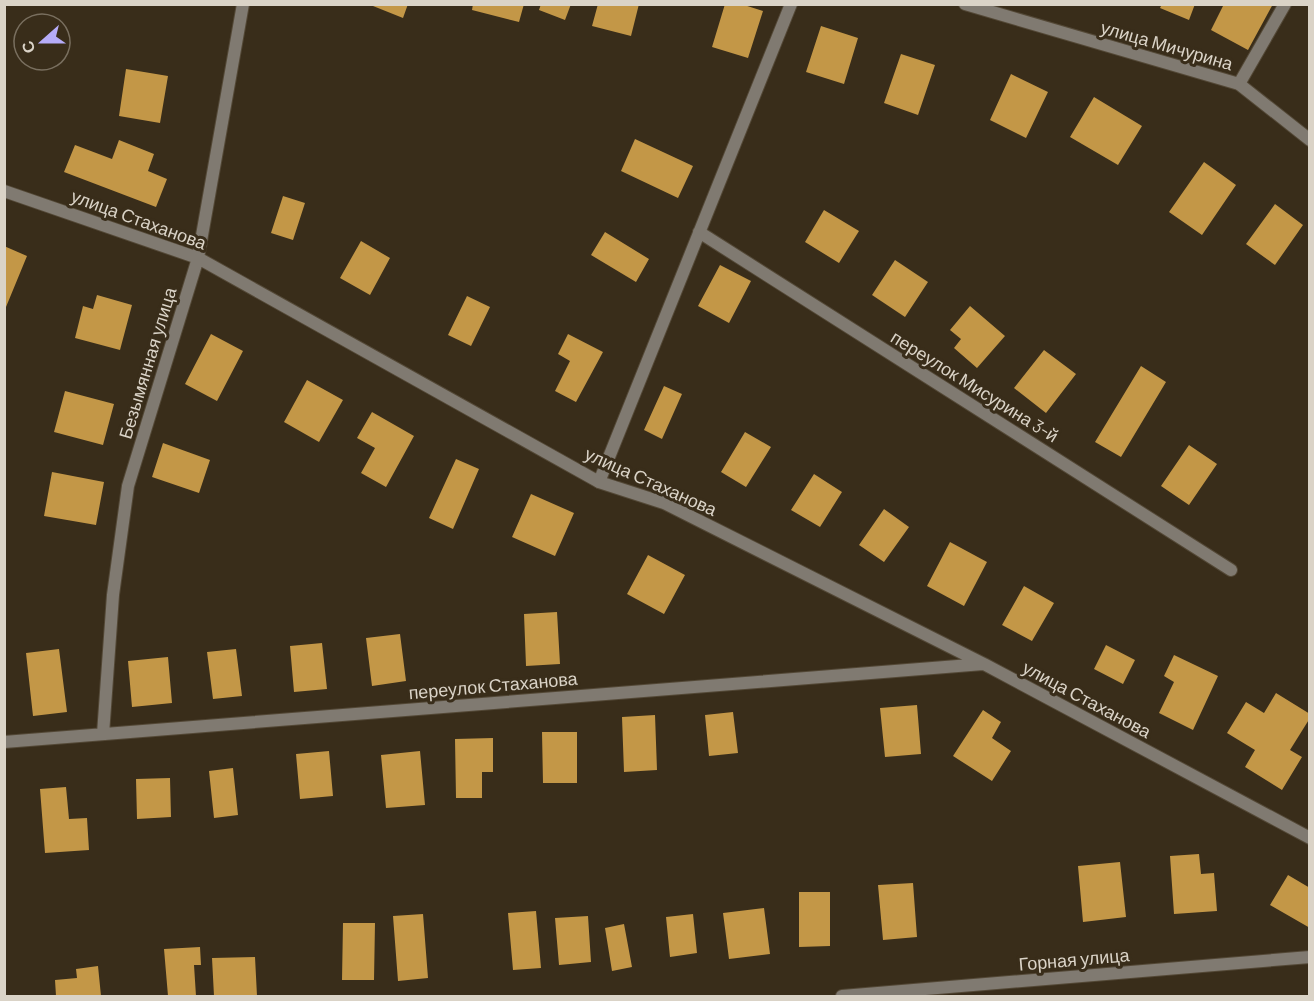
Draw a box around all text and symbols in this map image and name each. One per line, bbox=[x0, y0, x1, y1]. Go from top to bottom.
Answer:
north arrow bbox=[12, 12, 72, 72]
street label: улица Мичурина bbox=[1098, 16, 1237, 75]
text: С bbox=[16, 38, 38, 56]
street label: улица Стаханова bbox=[68, 184, 211, 254]
street label: Безымянная улица bbox=[113, 284, 181, 442]
street label: переулок Мисурина 3-й bbox=[887, 325, 1063, 447]
street label: улица Стаханова bbox=[582, 442, 721, 520]
street label: улица Стаханова bbox=[1019, 656, 1156, 743]
street label: переулок Стаханова bbox=[408, 667, 579, 703]
street label: Горная улица bbox=[1018, 943, 1131, 975]

